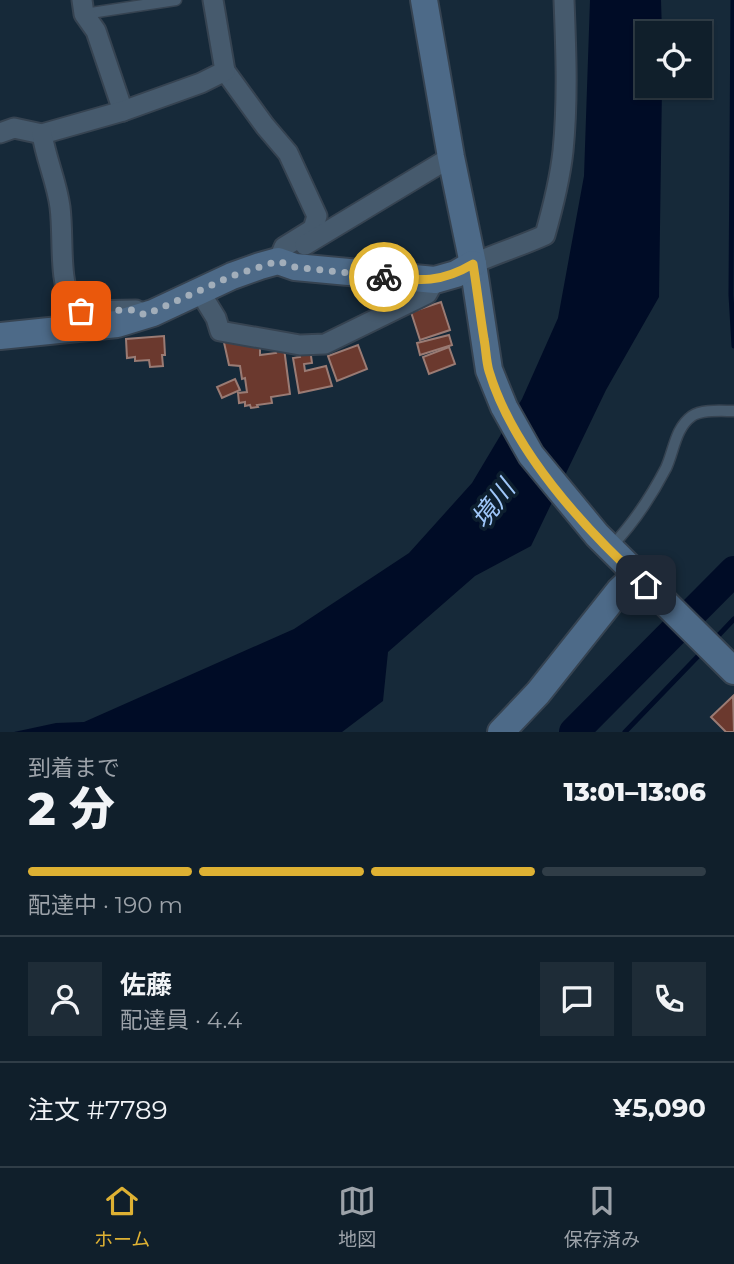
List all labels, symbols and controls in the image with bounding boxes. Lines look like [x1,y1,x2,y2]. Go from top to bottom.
map controls [635,21,712,98]
button: locate [635,21,712,98]
courier [349,242,419,312]
icon: bike [365,258,403,296]
pin [51,281,111,341]
icon: bag [62,292,100,330]
water label: 境川 [465,471,523,534]
pin [616,555,676,615]
icon: home [627,566,665,604]
text: 到着まで [28,754,120,782]
text: 13:01–13:06 [564,776,706,808]
text: 2 分 [28,780,115,837]
text: 配達中 · 190 m [28,891,183,919]
button: person [28,962,102,1036]
button: chat [540,962,614,1036]
button: phone [632,962,706,1036]
text: 佐藤 [120,969,172,1001]
text: 配達員 · 4.4 [120,1006,242,1034]
text: ¥5,090 [613,1092,706,1124]
text: 注文 #7789 [28,1094,167,1126]
tab: ホーム [94,1182,150,1251]
tab: 地図 [338,1182,376,1251]
tab: 保存済み [564,1182,640,1251]

